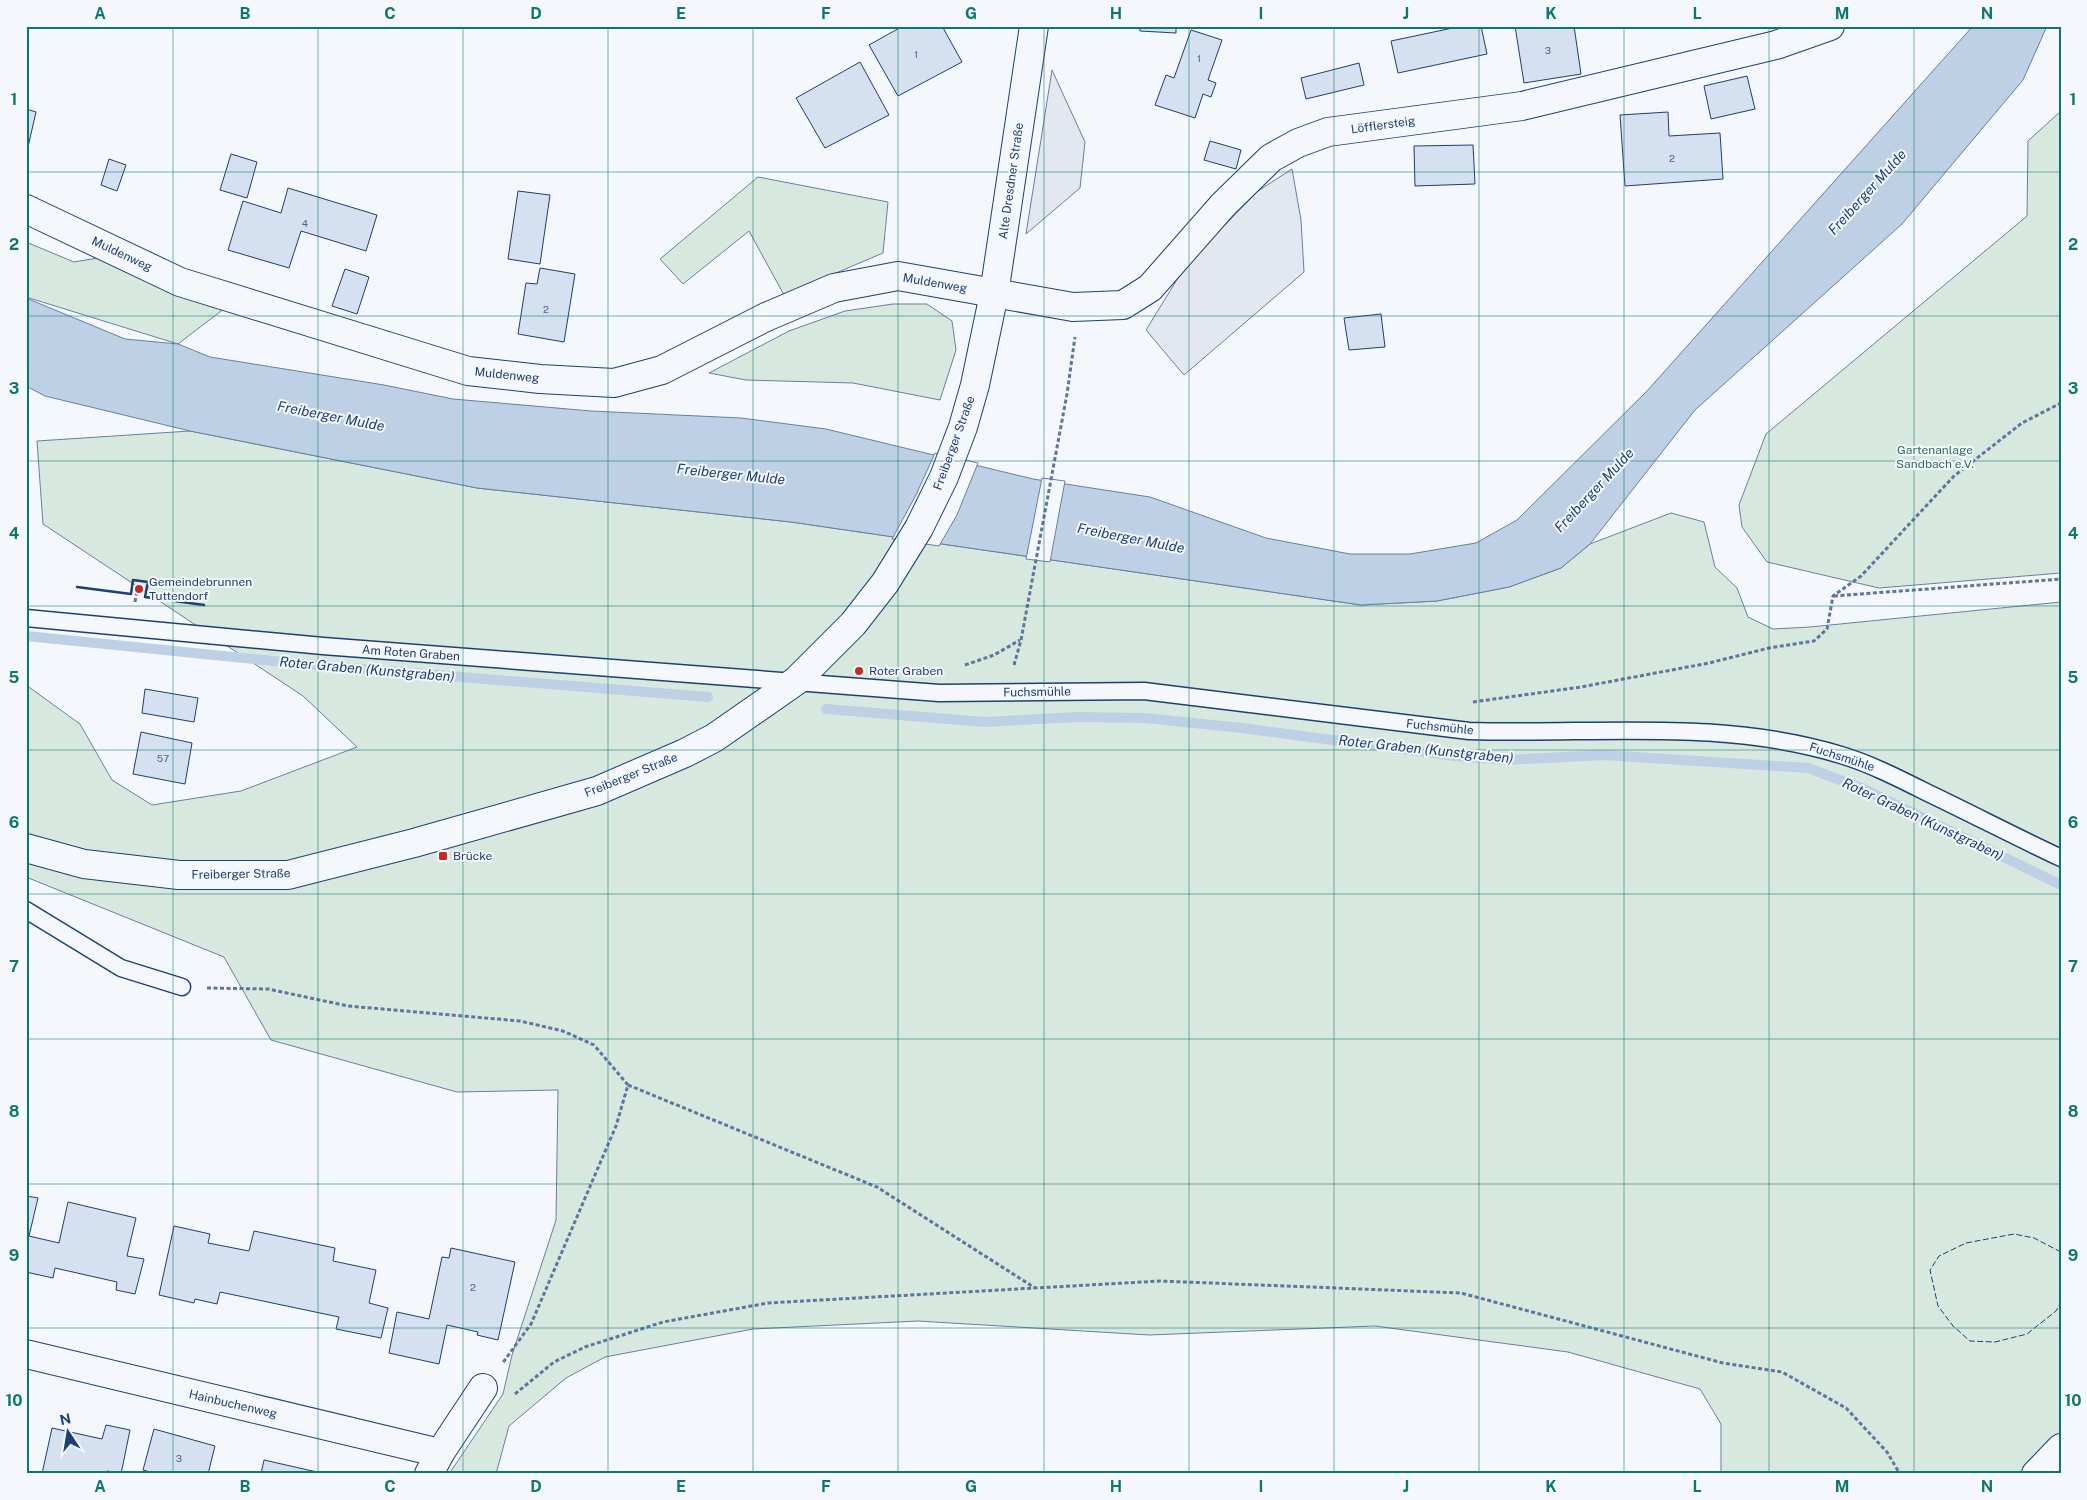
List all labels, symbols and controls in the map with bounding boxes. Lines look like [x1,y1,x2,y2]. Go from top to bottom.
text: A [94,4,106,23]
text: B [240,4,251,23]
text: C [384,4,396,23]
text: D [530,4,542,23]
text: E [676,4,686,23]
text: F [821,4,831,23]
text: G [965,4,977,23]
text: H [1110,4,1122,23]
text: I [1259,4,1263,23]
text: J [1403,4,1409,23]
text: K [1545,4,1557,23]
text: L [1692,4,1702,23]
text: M [1835,4,1849,23]
text: N [1981,4,1993,23]
house number: 3 [1545,44,1551,56]
house number: 1 [914,48,918,60]
house number: 1 [1197,52,1201,64]
text: 1 [11,90,17,109]
text: 1 [2070,90,2076,109]
street label: Löfflersteig [1350,114,1416,136]
street label: Alte Dresdner Straße [996,122,1026,240]
water label: Freiberger Mulde [1825,146,1910,238]
house number: 2 [1669,152,1675,164]
house number: 4 [302,217,308,229]
street label: Muldenweg [90,234,154,274]
text: 2 [9,235,19,254]
text: 2 [2068,235,2078,254]
street label: Muldenweg [902,270,968,296]
house number: 2 [543,303,549,315]
street label: Muldenweg [474,365,540,385]
text: 3 [9,379,19,398]
text: 3 [2068,379,2078,398]
street label: Freiberger Straße [930,394,978,492]
water label: Freiberger Mulde [276,398,386,434]
park label: Gartenanlage Sandbach e.V. [1896,443,1974,471]
water label: Freiberger Mulde [1551,444,1637,535]
water label: Freiberger Mulde [676,460,786,488]
water label: Freiberger Mulde [1076,520,1186,556]
text: 4 [9,524,20,543]
text: 4 [2068,524,2079,543]
place label: Gemeindebrunnen Tuttendorf [149,575,252,603]
marker: Gemeindebrunnen Tuttendorf [133,583,145,595]
street label: Am Roten Graben [362,643,461,663]
water label: Roter Graben (Kunstgraben) [279,653,455,685]
place label: Roter Graben [869,664,943,678]
marker: Roter Graben [853,665,865,677]
text: 5 [9,668,20,687]
text: 5 [2068,668,2079,687]
street label: Fuchsmühle [1003,684,1071,700]
street label: Fuchsmühle [1406,716,1475,738]
water label: Roter Graben (Kunstgraben) [1338,732,1514,766]
street label: Fuchsmühle [1808,740,1877,774]
street label: Freiberger Straße [582,750,680,800]
house number: 57 [157,752,169,764]
water label: Roter Graben (Kunstgraben) [1840,775,2006,863]
text: 6 [9,813,19,832]
text: 6 [2068,813,2078,832]
place label: Brücke [453,849,493,863]
marker: Brücke [437,850,449,862]
street label: Freiberger Straße [191,866,291,882]
text: 7 [9,957,19,976]
text: 7 [2068,957,2078,976]
text: 8 [9,1102,20,1121]
text: 8 [2068,1102,2079,1121]
text: 9 [9,1246,19,1265]
text: 9 [2068,1246,2078,1265]
house number: 2 [470,1281,476,1293]
street label: Hainbuchenweg [187,1387,279,1421]
text: 10 [5,1391,23,1410]
text: 10 [2064,1391,2082,1410]
north arrow [42,1408,92,1458]
text: N [58,1410,72,1428]
house number: 3 [176,1452,182,1464]
text: A [94,1477,106,1496]
text: B [240,1477,251,1496]
text: C [384,1477,396,1496]
text: D [530,1477,542,1496]
text: E [676,1477,686,1496]
text: F [821,1477,831,1496]
text: G [965,1477,977,1496]
text: H [1110,1477,1122,1496]
text: I [1259,1477,1263,1496]
text: J [1403,1477,1409,1496]
text: K [1545,1477,1557,1496]
text: L [1692,1477,1702,1496]
text: M [1835,1477,1849,1496]
text: N [1981,1477,1993,1496]

